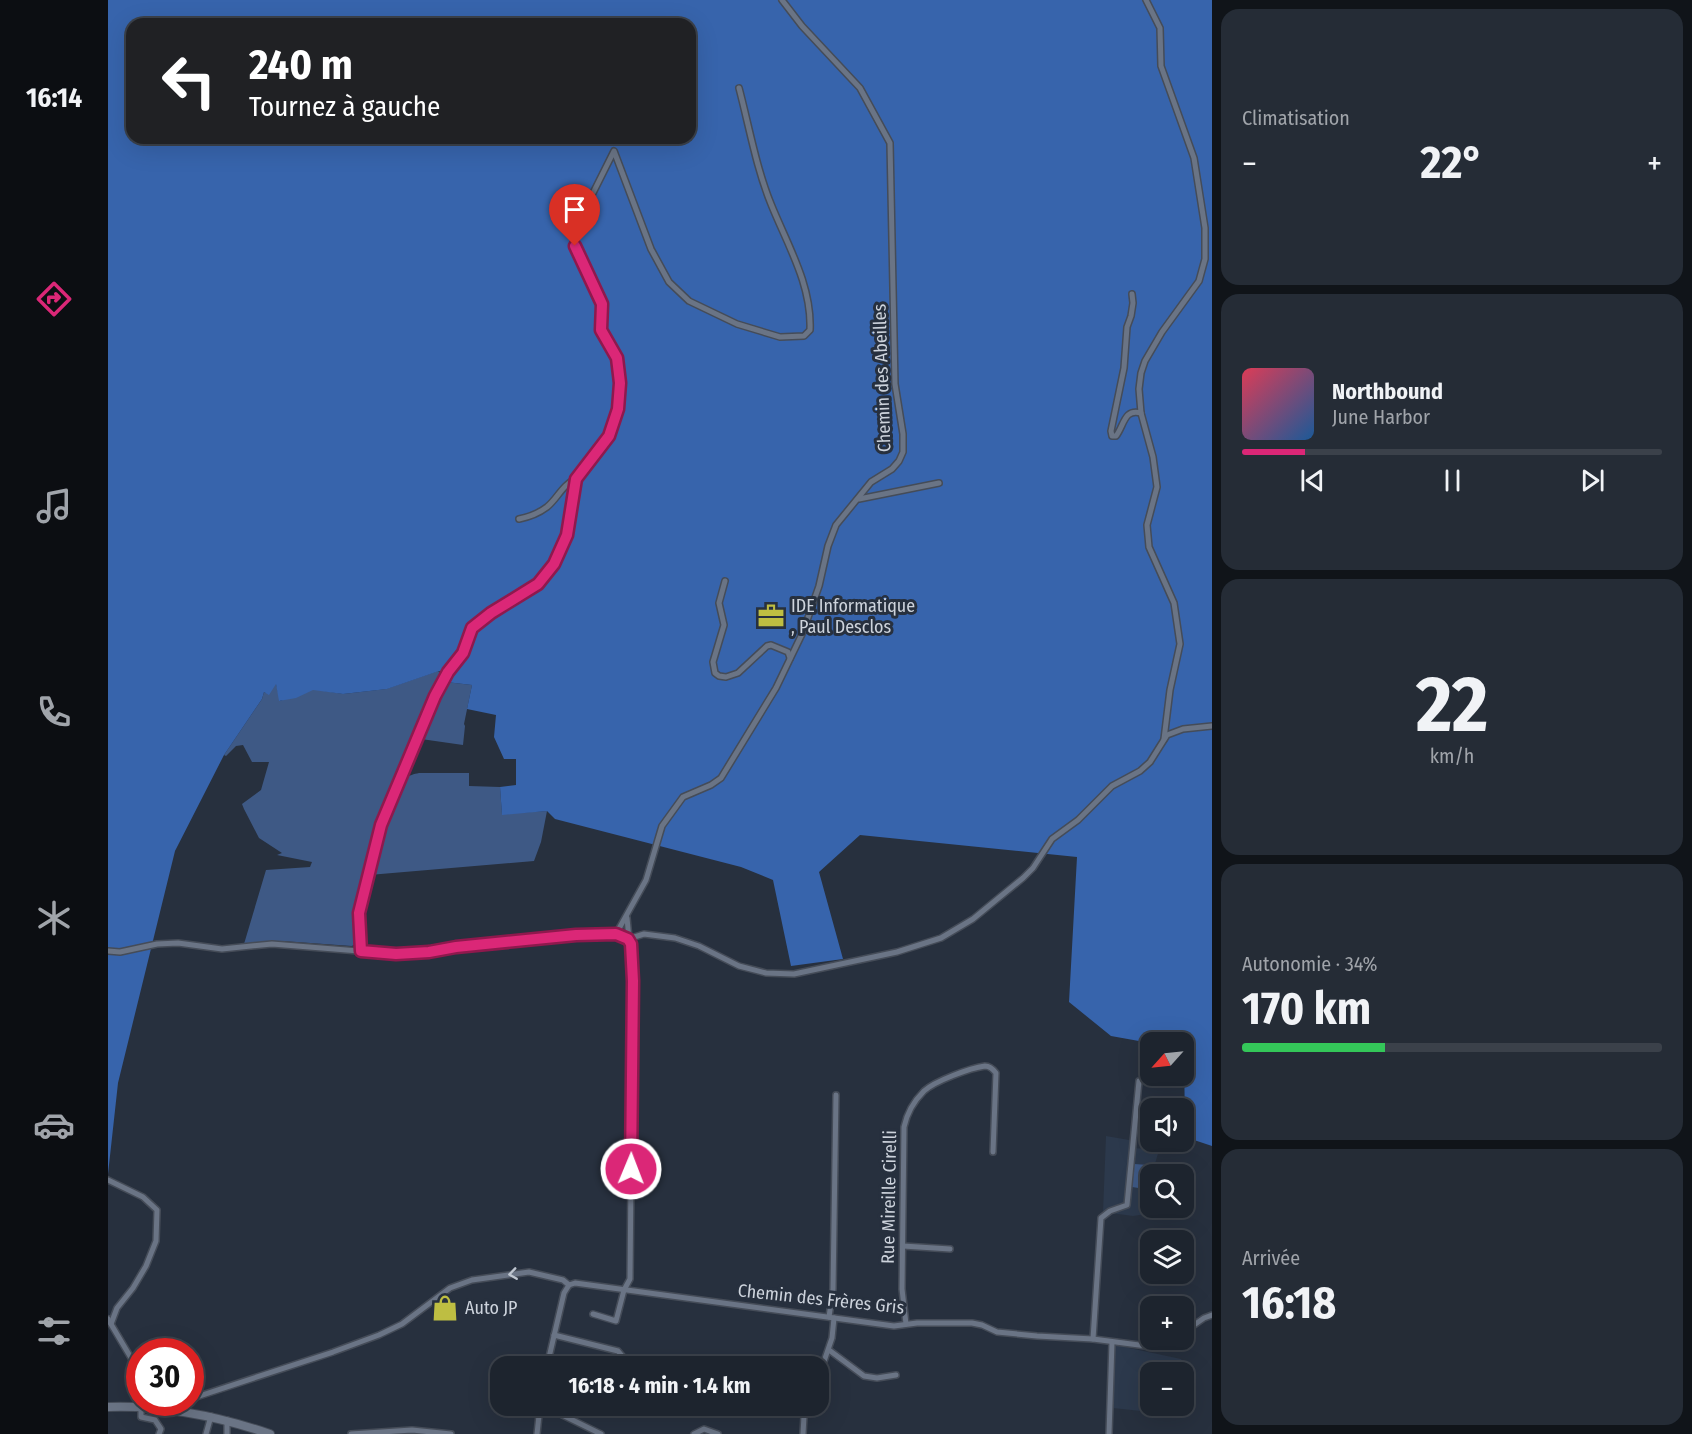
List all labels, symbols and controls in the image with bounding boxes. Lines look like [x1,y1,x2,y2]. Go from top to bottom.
text: 240 m [249,40,353,90]
icon: left [150,42,228,120]
text: 16:14 [26,82,82,114]
text: Tournez à gauche [249,91,440,123]
text: Climatisation [1242,106,1350,130]
text: 22° [1421,136,1483,190]
text: − [1242,144,1257,184]
text: + [1647,144,1662,184]
pin [549,184,600,246]
icon: arrive [558,193,591,226]
icon: directions [33,278,75,320]
street label: Chemin des Abeilles [868,303,896,453]
text: Northbound [1332,378,1443,405]
text: June Harbor [1332,405,1430,429]
icon: previous [1296,464,1329,497]
icon: pause [1436,464,1469,497]
icon: next [1576,464,1609,497]
icon: music [33,485,75,527]
place label: IDE Informatique , Paul Desclos [791,595,915,638]
office icon: IDE Informatique , Paul Desclos [756,601,786,631]
text: 22 [1416,658,1488,752]
icon: phone [33,691,75,733]
text: km/h [1430,744,1474,768]
icon: climate [33,897,75,939]
text: Autonomie · 34% [1242,952,1378,976]
text: 170 km [1242,982,1371,1036]
north arrow [1140,1032,1194,1086]
map controls [1140,1032,1194,1416]
button: sound [1140,1098,1194,1152]
icon: car [33,1104,75,1146]
street label: Rue Mireille Cirelli [877,1130,901,1264]
position arrow [599,1137,663,1201]
button: search [1140,1164,1194,1218]
button: layers [1140,1230,1194,1284]
text: Arrivée [1242,1246,1300,1270]
one-way arrow [509,1268,518,1280]
text: 16:18 [1242,1276,1336,1330]
street label: Chemin des Frères Gris [737,1279,906,1319]
shop icon: Auto JP [430,1293,460,1323]
button: + [1140,1296,1194,1350]
place label: Auto JP [465,1297,518,1319]
icon: filters [33,1310,75,1352]
speed limit sign: 30 [126,1338,204,1416]
button: − [1140,1362,1194,1416]
text: 16:18 · 4 min · 1.4 km [568,1372,751,1399]

